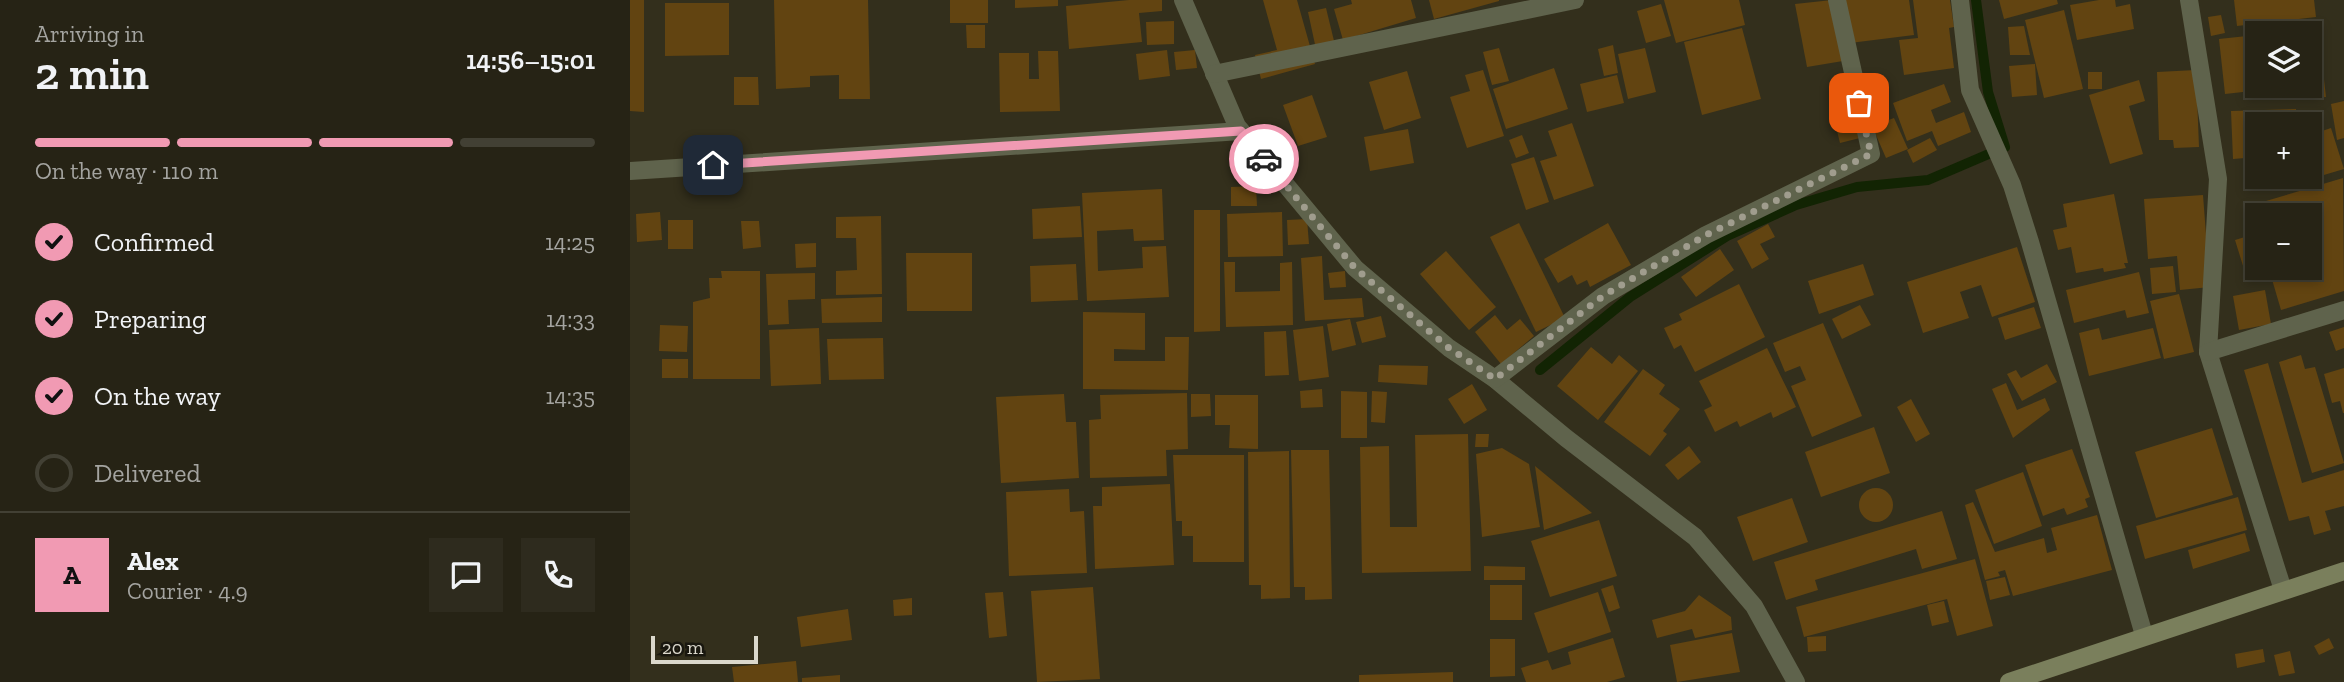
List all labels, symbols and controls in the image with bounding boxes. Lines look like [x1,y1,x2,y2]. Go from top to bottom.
text: Arriving in [35,20,144,48]
map controls [2245,21,2322,280]
button: layers [2245,21,2322,98]
text: 14:56–15:01 [466,44,595,76]
text: 2 min [35,46,149,101]
pin [1829,73,1889,133]
icon: bag [1840,84,1878,122]
button: + [2245,112,2322,189]
courier [1229,124,1299,194]
pin [683,135,743,195]
icon: car [1245,140,1283,178]
icon: home [694,146,732,184]
text: On the way · 110 m [35,157,218,185]
button: − [2245,203,2322,280]
icon: check [35,223,73,261]
text: Confirmed [94,226,214,258]
text: 14:25 [545,228,595,256]
icon: check [35,300,73,338]
text: Preparing [94,303,206,335]
text: 14:33 [546,305,595,333]
icon: check [35,377,73,415]
text: On the way [94,380,221,412]
text: 14:35 [546,382,595,410]
text: Delivered [94,457,201,489]
button: chat [429,538,503,612]
button: phone [521,538,595,612]
text: Alex [127,545,179,577]
text: A [63,559,81,591]
text: Courier · 4.9 [127,577,248,605]
scale bar [651,633,758,665]
text: 20 m [662,636,703,659]

